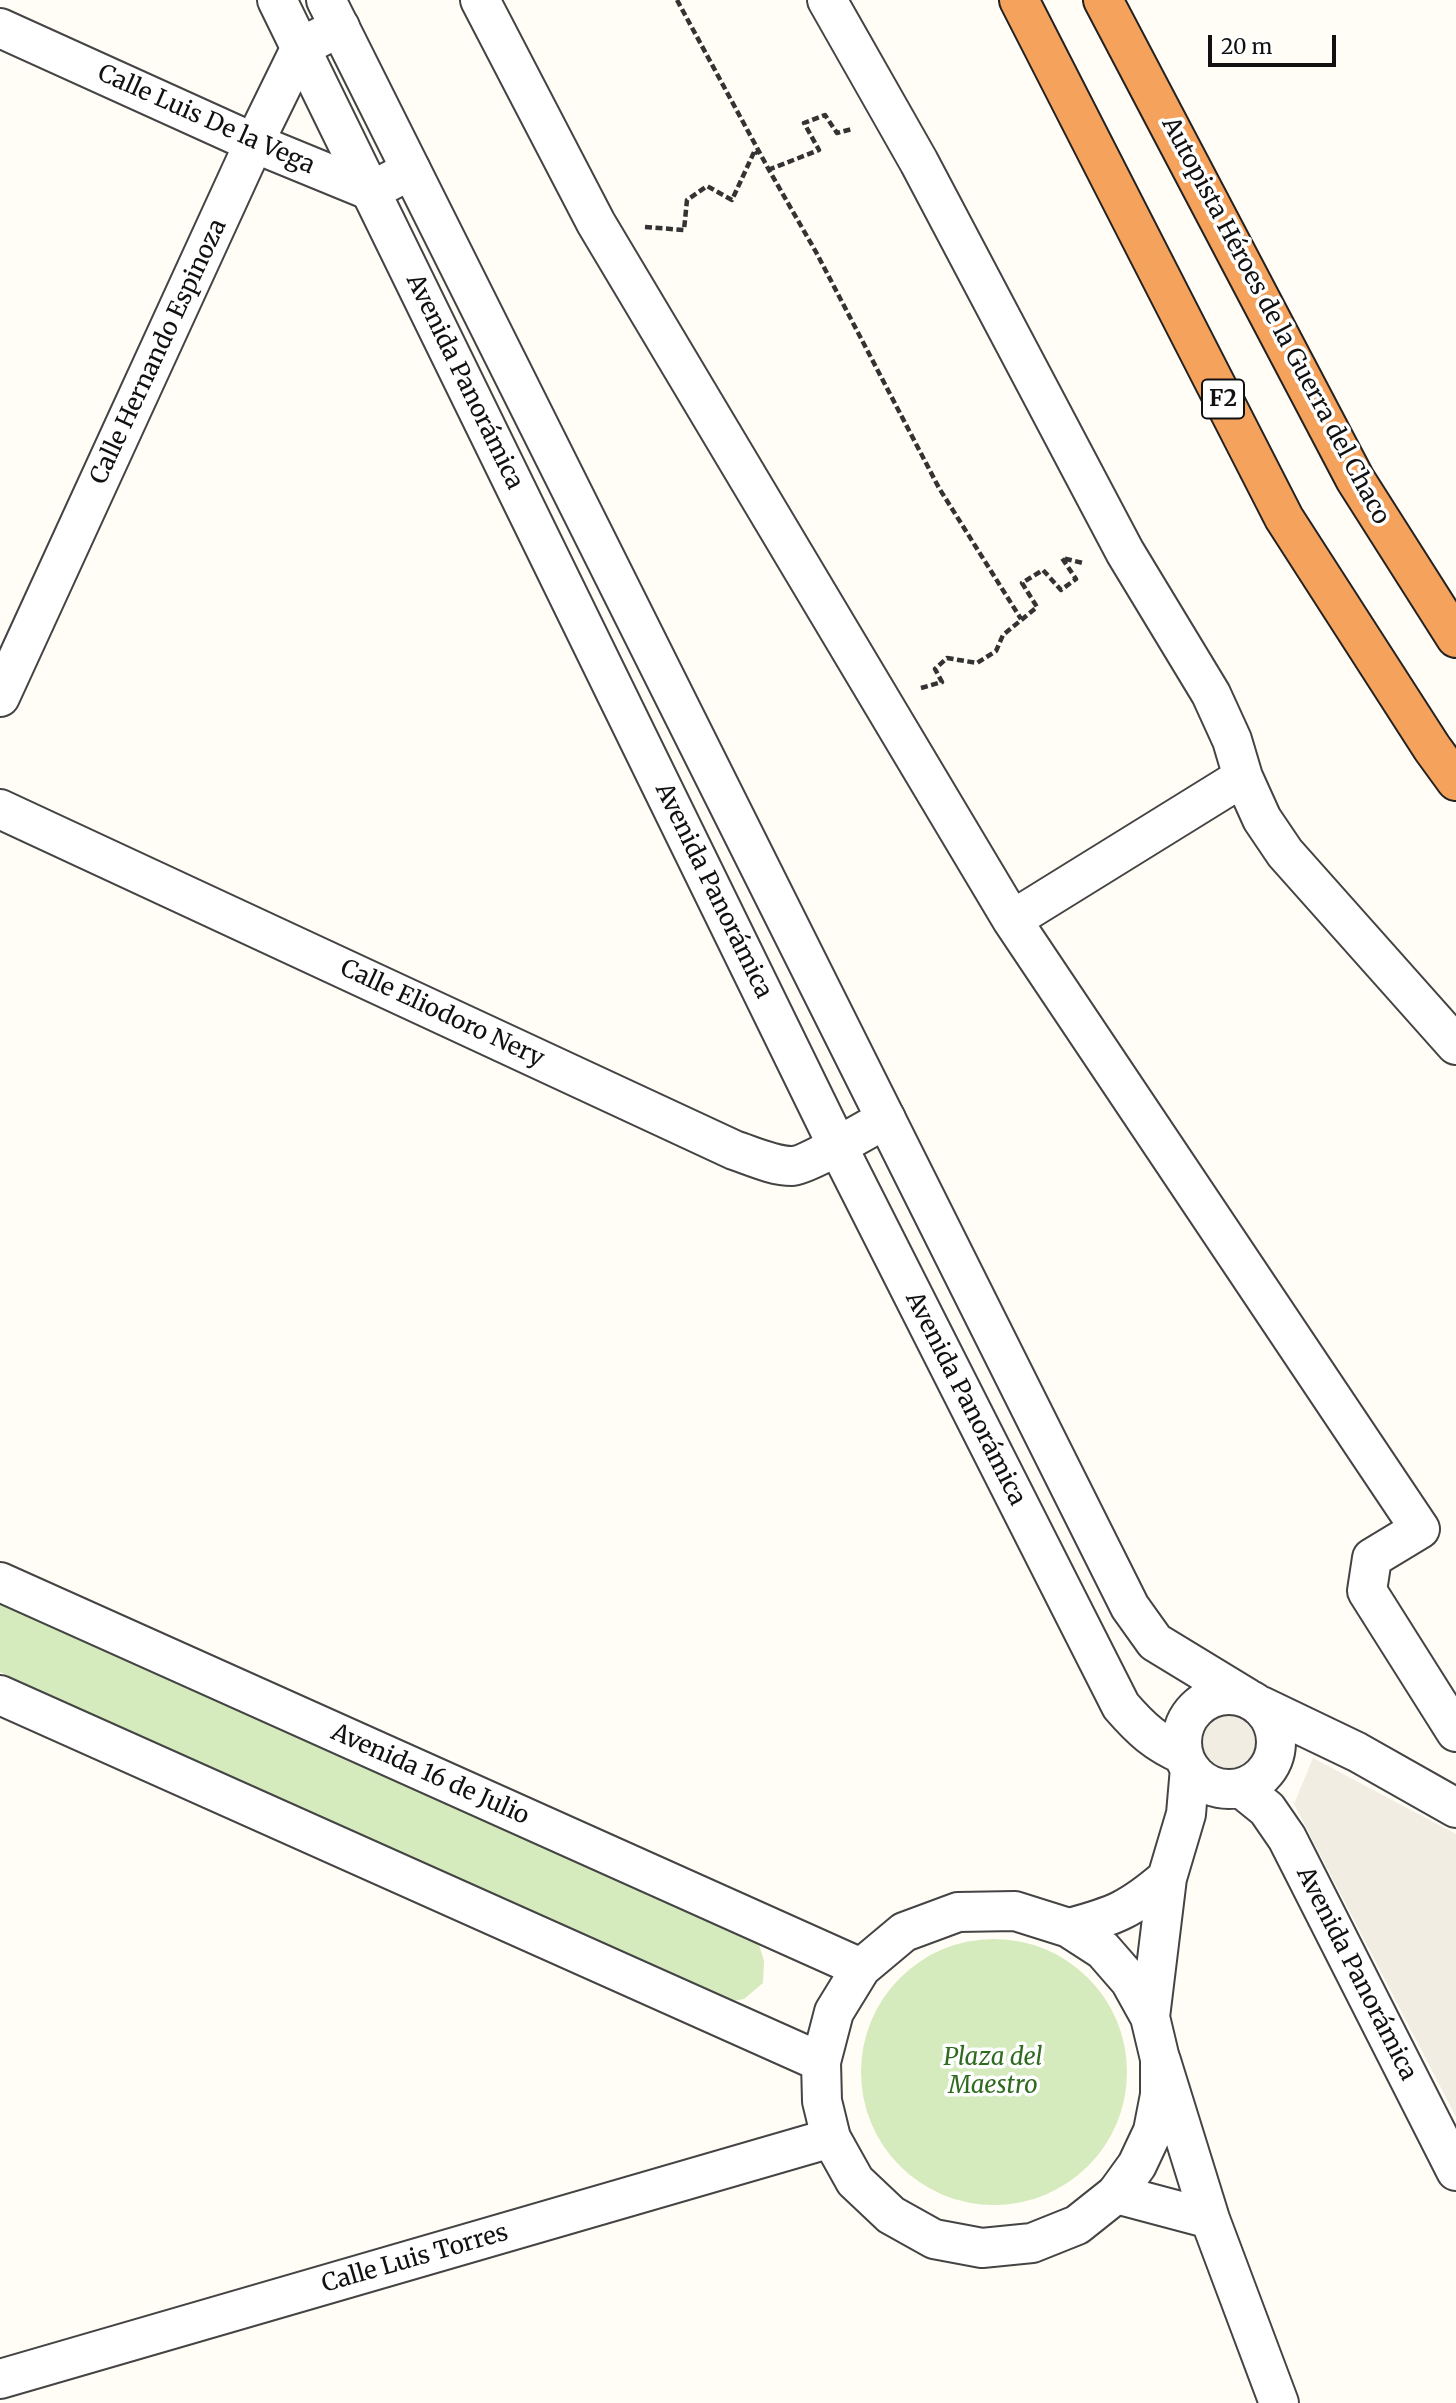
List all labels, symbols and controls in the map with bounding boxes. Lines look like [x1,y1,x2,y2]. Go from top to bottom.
scale bar [1211,21,1339,65]
text: 20 m [1221,33,1272,60]
street label: Calle Luis De la Vega [93,59,319,181]
street label: Autopista Héroes de la Guerra del Chaco [1155,112,1395,530]
street label: Calle Hernando Espinoza [85,215,233,489]
street label: Avenida Panorámica [399,270,529,494]
road number: F2 [1202,380,1244,418]
street label: Avenida Panorámica [648,779,778,1003]
street label: Calle Eliodoro Nery [336,954,548,1074]
street label: Avenida Panorámica [899,1287,1031,1511]
street label: Avenida 16 de Julio [327,1718,533,1832]
street label: Avenida Panorámica [1290,1862,1422,2086]
park label: Plaza del Maestro [943,2044,1043,2100]
street label: Calle Luis Torres [319,2219,511,2299]

